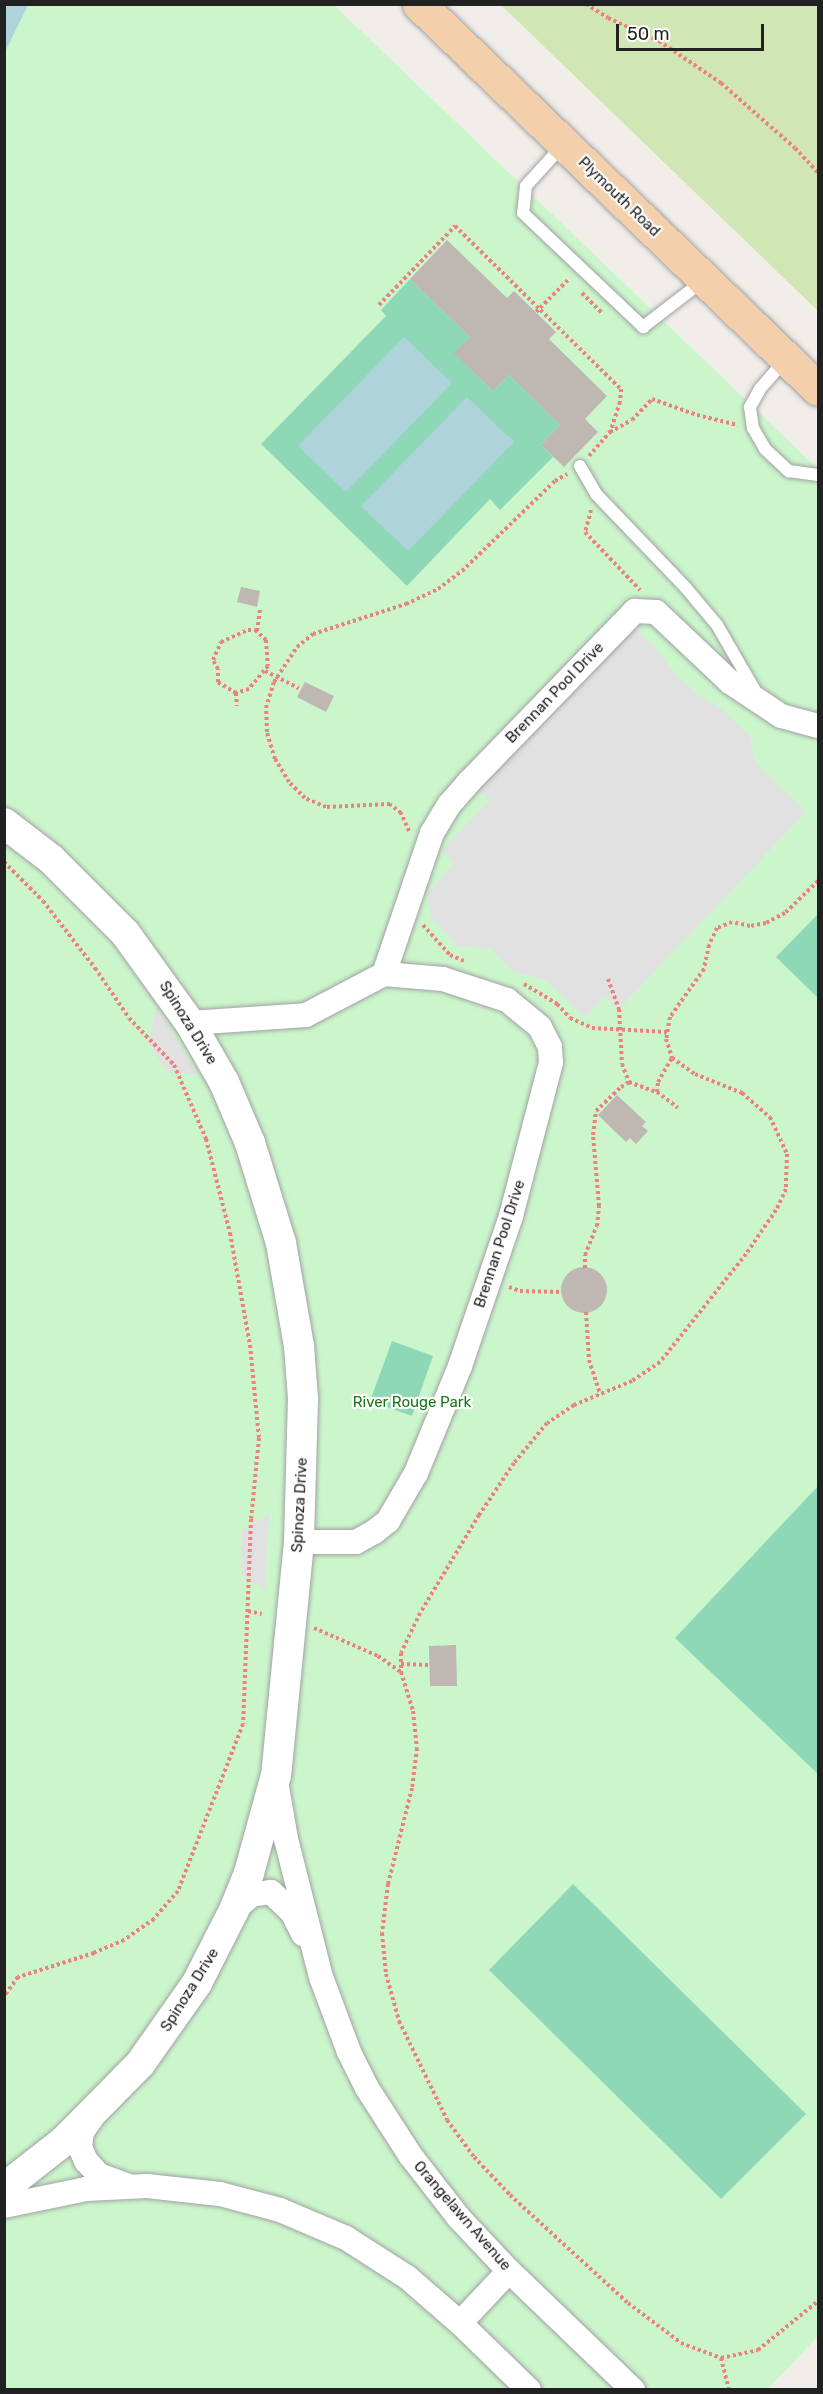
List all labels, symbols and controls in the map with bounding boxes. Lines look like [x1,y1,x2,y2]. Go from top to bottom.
scale bar [619,12,768,50]
text: 50 m [627,23,670,45]
street label: Plymouth Road [574,153,664,241]
street label: Brennan Pool Drive [502,639,608,747]
street label: Spinoza Drive [155,978,221,1068]
street label: Brennan Pool Drive [471,1178,529,1310]
park label: River Rouge Park [353,1394,471,1412]
street label: Spinoza Drive [289,1457,311,1553]
street label: Spinoza Drive [157,1945,223,2035]
street label: Orangelawn Avenue [409,2157,515,2275]

